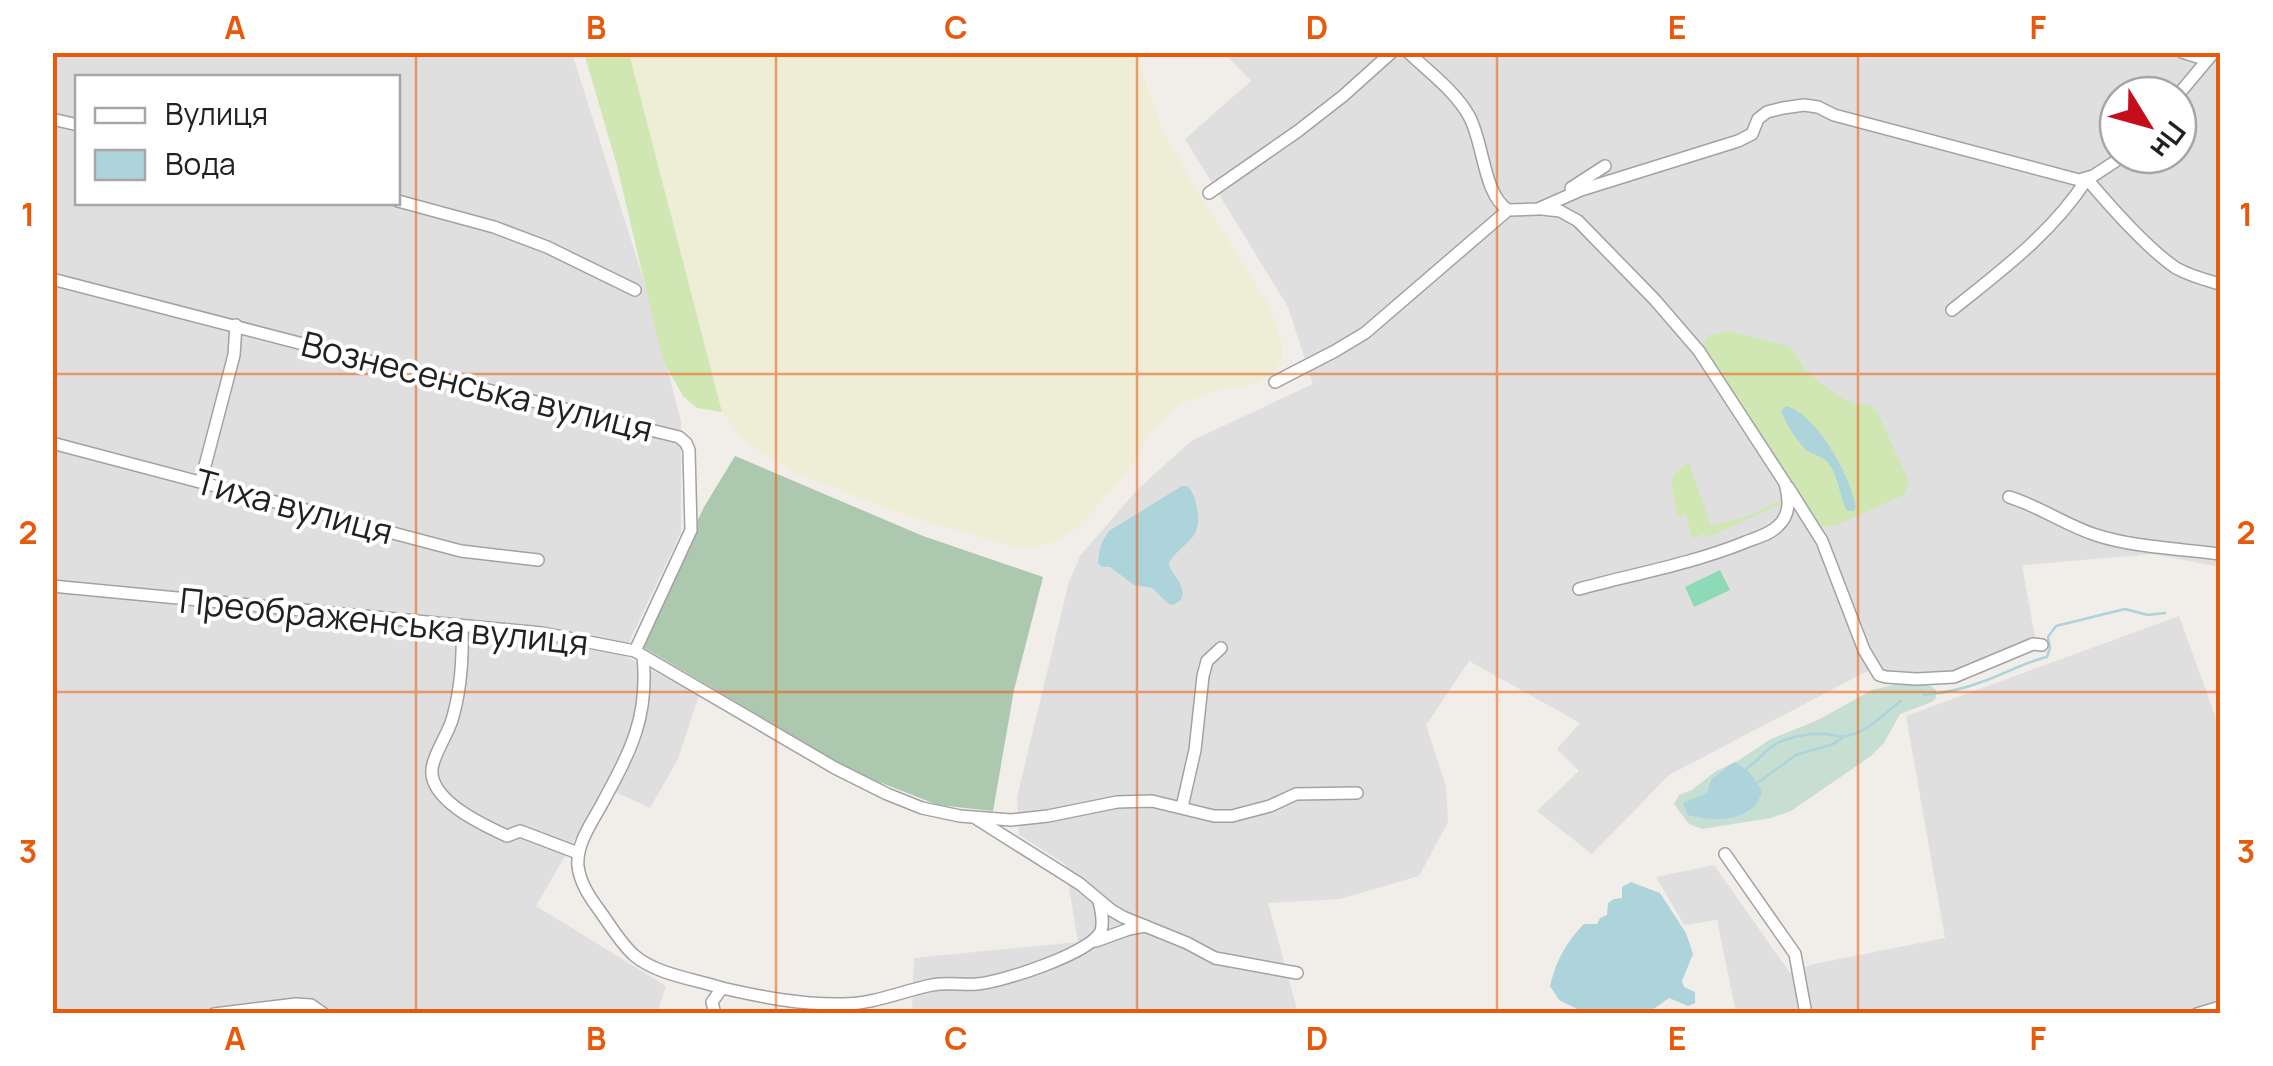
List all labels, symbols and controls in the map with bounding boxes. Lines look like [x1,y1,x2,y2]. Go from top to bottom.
text: A [224,5,246,49]
text: B [586,5,606,49]
text: C [944,5,968,49]
text: D [1306,5,1328,49]
text: E [1668,5,1686,49]
text: F [2030,5,2047,49]
legend [75,75,400,205]
north arrow [2098,75,2198,175]
text: Вулиця [165,93,268,134]
text: Пн [2142,114,2195,167]
text: Вода [165,143,236,184]
text: 1 [21,192,35,236]
text: 1 [2239,192,2253,236]
street label: Вознесенська вулиця [296,319,658,453]
street label: Тиха вулиця [190,457,398,555]
text: 2 [18,510,38,554]
text: 2 [2236,510,2256,554]
street label: Преображенська вулиця [177,576,591,666]
text: 3 [19,829,37,873]
text: 3 [2237,829,2255,873]
text: A [224,1016,246,1060]
text: B [586,1016,606,1060]
text: C [944,1016,968,1060]
text: D [1306,1016,1328,1060]
text: E [1668,1016,1686,1060]
text: F [2030,1016,2047,1060]

